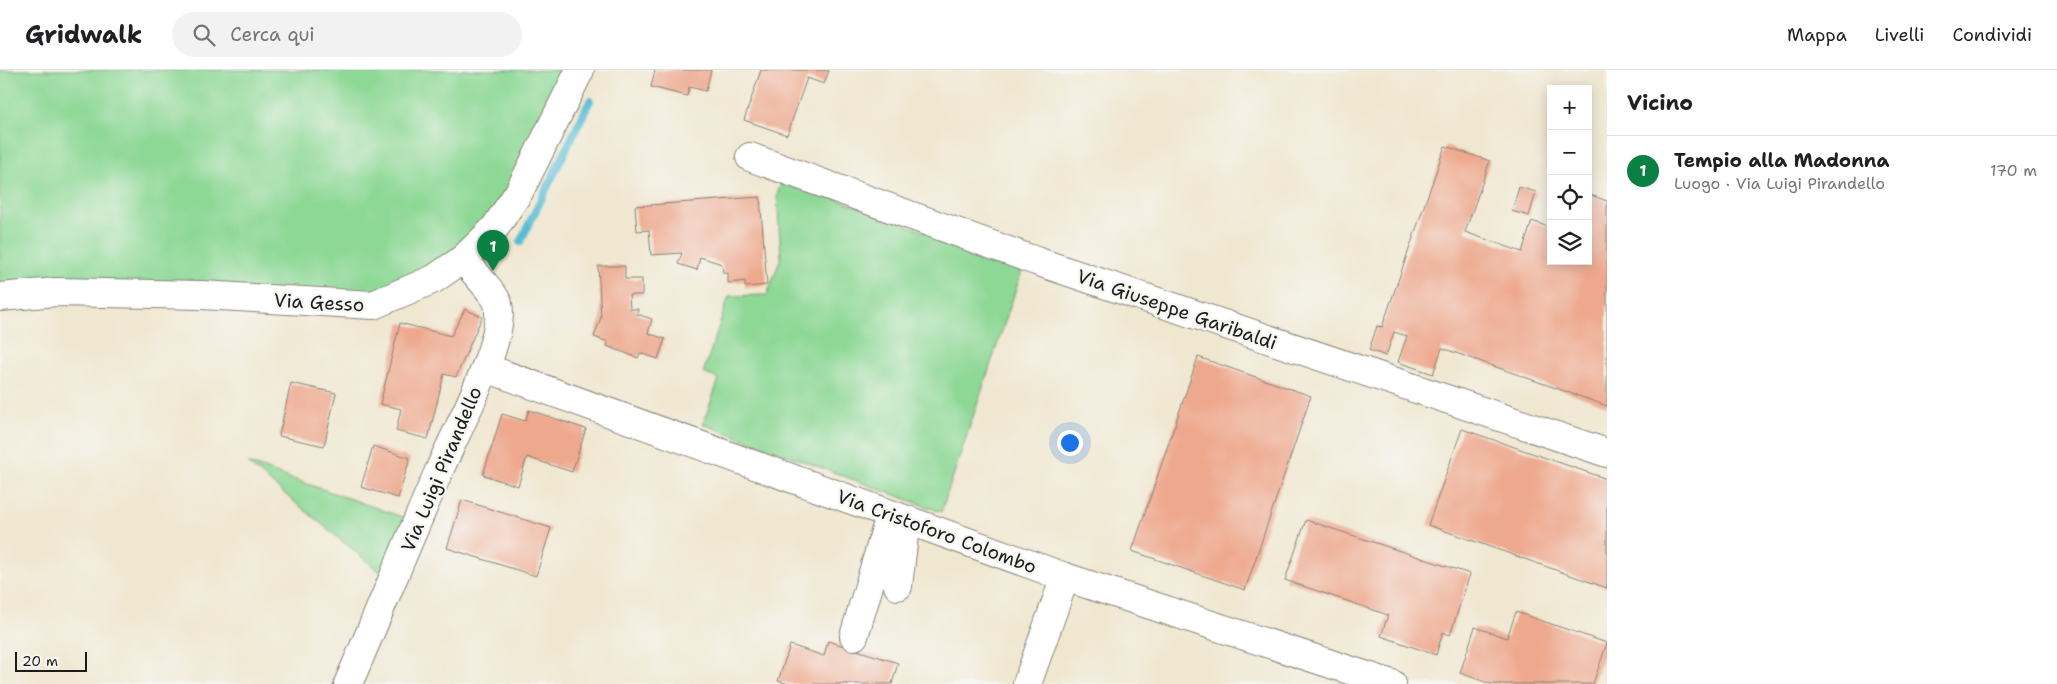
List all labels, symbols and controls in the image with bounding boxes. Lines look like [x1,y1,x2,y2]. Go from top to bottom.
search box [172,12,522,57]
text: Gridwalk [25,19,142,51]
icon: search [190,21,218,49]
text: Cerca qui [230,22,315,47]
text: Mappa [1787,23,1847,47]
text: Livelli [1875,23,1924,47]
text: Condividi [1952,23,2032,47]
map controls [1547,85,1592,265]
button: + [1547,85,1592,130]
text: Vicino [1627,89,1693,117]
button: − [1547,130,1592,175]
text: Tempio alla Madonna [1674,148,1889,173]
text: 1 [1639,160,1647,181]
text: 170 m [1990,160,2037,181]
text: Luogo · Via Luigi Pirandello [1674,173,1885,194]
button: locate [1547,175,1592,220]
button: layers [1547,220,1592,265]
pin: 1 [477,230,509,271]
street label: Via Giuseppe Garibaldi [1073,263,1280,355]
street label: Via Gesso [273,288,365,317]
street label: Via Luigi Pirandello [395,383,488,556]
your location [1057,430,1083,456]
street label: Via Cristoforo Colombo [833,484,1040,579]
scale bar [15,649,88,672]
text: 20 m [22,652,58,670]

